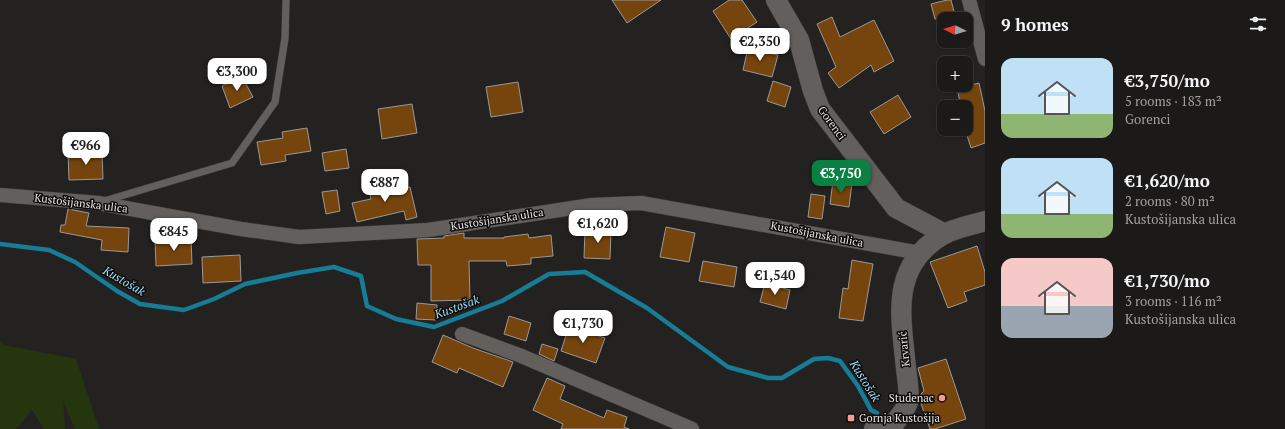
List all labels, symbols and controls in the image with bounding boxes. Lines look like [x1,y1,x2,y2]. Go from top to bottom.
north arrow [937,12,973,48]
map controls [937,12,973,136]
text: 9 homes [1001,13,1069,36]
icon: filters [1247,13,1269,35]
pin: €2,350 [727,28,793,62]
text: €2,350 [740,32,780,50]
button: + [937,56,973,92]
pin: €3,300 [204,58,270,92]
text: €3,300 [217,62,257,80]
text: €3,750/mo [1125,69,1210,92]
icon: home [1033,74,1081,122]
text: 5 rooms · 183 m² [1125,92,1222,110]
button: − [937,100,973,136]
street label: Gorenci [815,103,849,143]
text: Gorenci [1125,110,1170,128]
pin: €966 [62,132,110,166]
text: €966 [71,136,101,154]
pin: €3,750 [808,160,874,194]
text: €3,750 [821,164,861,182]
pin: €887 [361,169,409,203]
text: €1,620/mo [1125,169,1210,192]
text: €887 [370,173,400,191]
icon: home [1033,174,1081,222]
street label: Kustošijanska ulica [34,190,129,216]
text: 2 rooms · 80 m² [1125,192,1215,210]
street label: Kustošijanska ulica [449,205,545,233]
pin: €1,620 [565,210,631,244]
text: Kustošijanska ulica [1125,210,1236,228]
text: €1,620 [578,214,618,232]
pin: €845 [150,218,198,252]
street label: Kustošijanska ulica [770,218,865,250]
text: €845 [159,222,189,240]
water label: Kustošak [100,262,148,299]
pin: €1,540 [742,262,808,296]
text: €1,540 [755,266,795,284]
text: €1,730/mo [1125,269,1210,292]
icon: home [1033,274,1081,322]
water label: Kustošak [432,291,481,322]
text: 3 rooms · 116 m² [1125,292,1222,310]
pin: €1,730 [550,310,616,344]
text: Kustošijanska ulica [1125,310,1236,328]
text: €1,730 [563,314,603,332]
street label: Krvarić [895,331,913,367]
water label: Kustošak [846,356,884,405]
place label: Studenac [889,391,934,405]
marker: Studenac [937,393,947,403]
place label: Gornja Kustošija [859,411,940,425]
marker: Gornja Kustošija [846,413,856,423]

